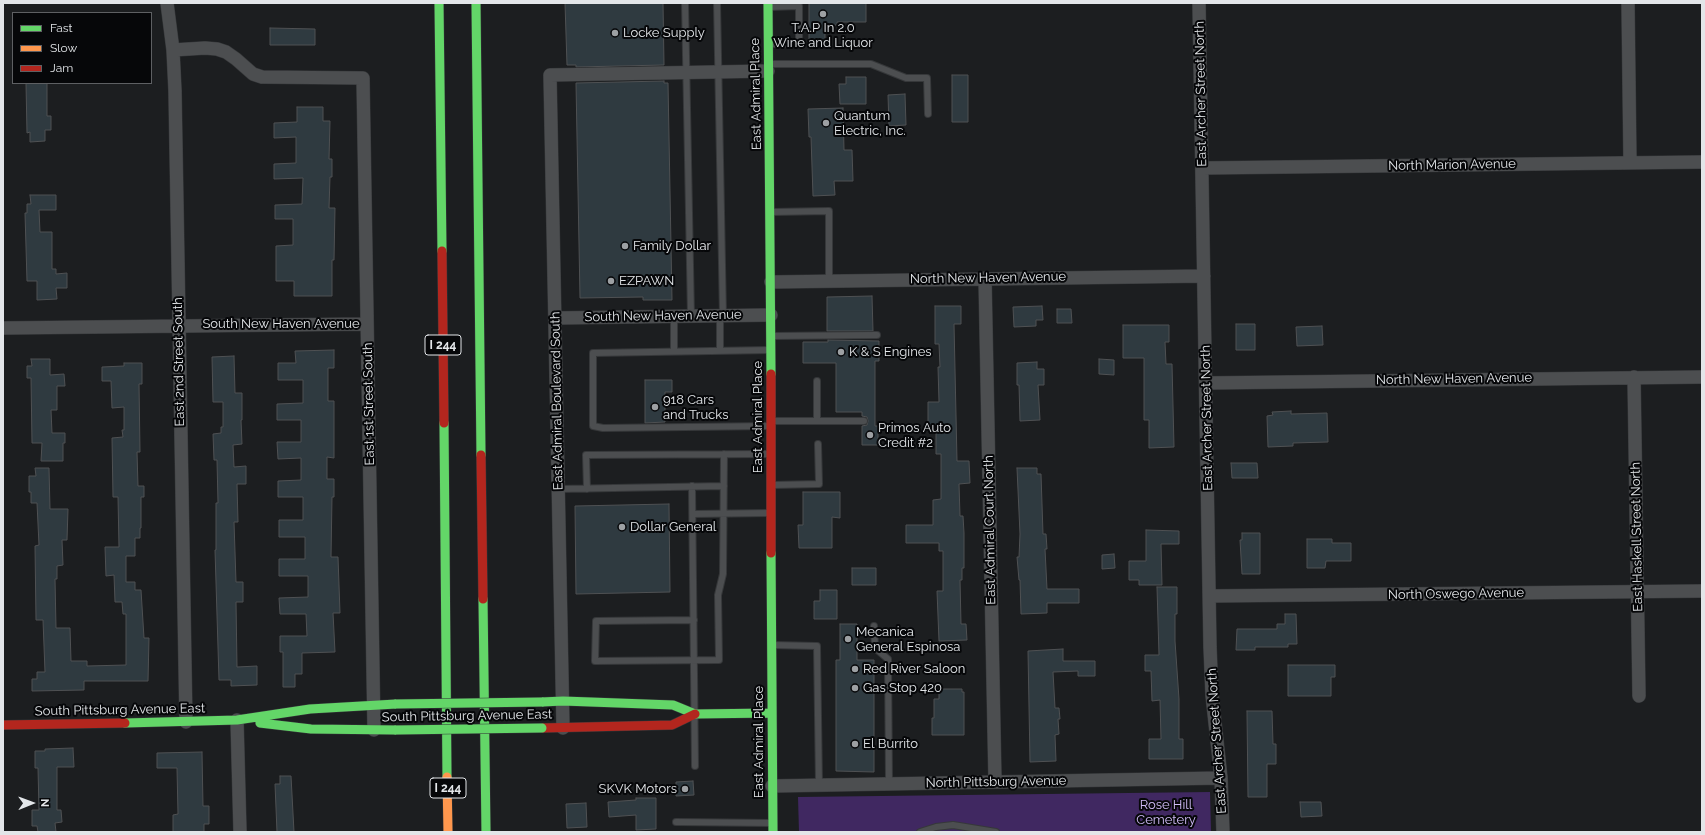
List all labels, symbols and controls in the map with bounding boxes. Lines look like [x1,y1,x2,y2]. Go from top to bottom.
marker: T.A.P In 2.0 Wine and Liquor [818,9,828,19]
legend [12,12,152,84]
place label: T.A.P In 2.0 Wine and Liquor [773,20,873,51]
text: Fast [50,21,73,35]
street label: East Archer Street North [1192,21,1210,167]
place label: Locke Supply [623,25,705,41]
marker: Locke Supply [610,28,620,38]
street label: East Admiral Place [747,38,765,150]
text: Slow [50,41,77,55]
text: Jam [50,61,73,75]
place label: Quantum Electric, Inc. [834,108,906,139]
marker: Quantum Electric, Inc. [821,118,831,128]
street label: North Marion Avenue [1388,156,1516,174]
place label: Family Dollar [633,238,711,254]
marker: Family Dollar [620,241,630,251]
street label: North New Haven Avenue [910,269,1066,287]
place label: EZPAWN [619,273,674,289]
marker: EZPAWN [606,276,616,286]
street label: East 2nd Street South [170,297,188,427]
street label: South New Haven Avenue [584,307,742,325]
street label: East Admiral Boulevard South [548,311,566,491]
street label: South New Haven Avenue [202,316,360,332]
road number: I 244 [425,335,461,355]
street label: East 1st Street South [360,342,378,466]
place label: K & S Engines [849,344,932,360]
street label: East Archer Street North [1198,345,1216,491]
marker: K & S Engines [836,347,846,357]
street label: East Admiral Place [750,361,766,473]
street label: North New Haven Avenue [1376,370,1532,388]
place label: 918 Cars and Trucks [663,392,728,423]
marker: 918 Cars and Trucks [650,402,660,412]
place label: Primos Auto Credit #2 [878,420,951,451]
marker: Primos Auto Credit #2 [865,430,875,440]
street label: East Admiral Court North [981,455,999,605]
street label: East Haskell Street North [1628,462,1646,612]
place label: Dollar General [630,519,716,535]
marker: Dollar General [617,522,627,532]
street label: North Oswego Avenue [1388,585,1524,603]
place label: Mecanica General Espinosa [856,624,960,655]
marker: Mecanica General Espinosa [843,634,853,644]
place label: Red River Saloon [863,661,965,677]
marker: Red River Saloon [850,664,860,674]
street label: East Archer Street North [1204,668,1230,814]
place label: Gas Stop 420 [863,680,942,696]
marker: Gas Stop 420 [850,683,860,693]
street label: East Admiral Place [751,686,767,798]
street label: South Pittsburg Avenue East [35,701,205,719]
street label: South Pittsburg Avenue East [382,707,552,725]
place label: El Burrito [863,736,918,752]
marker: El Burrito [850,739,860,749]
street label: North Pittsburg Avenue [926,773,1066,791]
road number: I 244 [430,778,466,798]
place label: SKVK Motors [599,781,677,797]
north arrow [12,783,52,823]
marker: SKVK Motors [680,784,690,794]
park label: Rose Hill Cemetery [1136,797,1196,828]
text: N [38,798,51,807]

